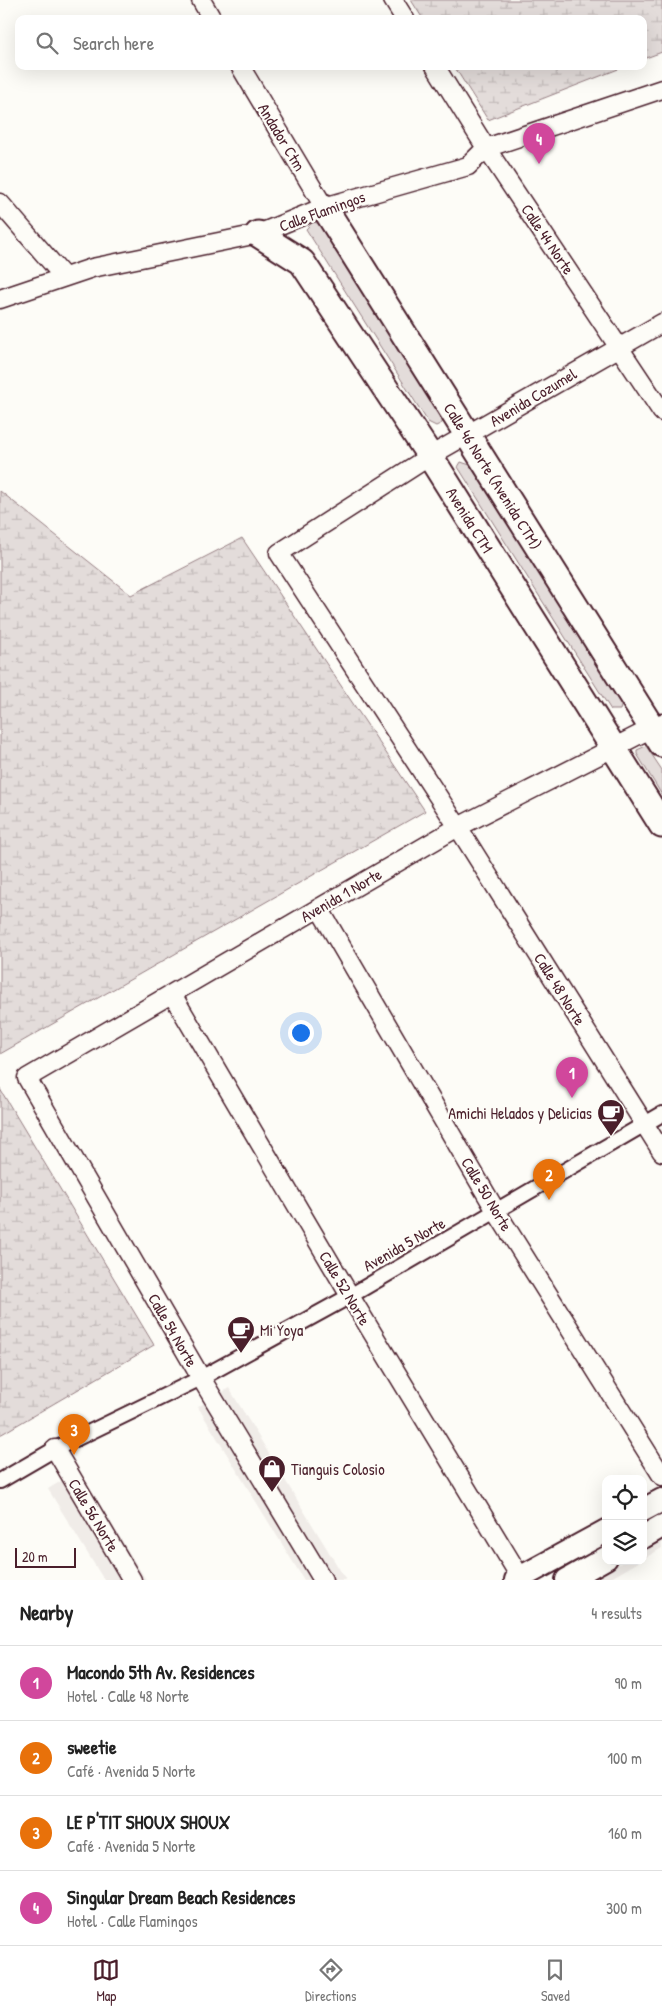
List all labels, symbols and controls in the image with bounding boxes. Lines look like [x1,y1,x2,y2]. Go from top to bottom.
search box [15,15,647,70]
icon: search [33,29,61,57]
text: Search here [73,30,154,56]
street label: Andador Ctm [253,99,311,175]
pin: 4 [523,123,555,164]
street label: Calle Flamingos [276,185,368,237]
street label: Calle 44 Norte [516,199,580,279]
street label: Avenida Cozumel [486,362,581,432]
street label: Calle 46 Norte (Avenida CTM) [440,399,546,553]
street label: Avenida CTM [442,484,498,556]
street label: Avenida 1 Norte [296,863,386,927]
street label: Calle 48 Norte [529,949,591,1030]
your location [288,1020,314,1046]
pin: 1 [556,1057,588,1098]
cafe icon: Amichi Helados y Delicias [596,1098,626,1137]
place label: Amichi Helados y Delicias [448,1102,592,1124]
street label: Calle 50 Norte [456,1153,518,1236]
pin: 2 [533,1159,565,1200]
street label: Avenida 5 Norte [359,1211,449,1276]
street label: Calle 52 Norte [314,1247,376,1330]
street label: Calle 54 Norte [143,1289,203,1371]
cafe icon: Mi Yoya [226,1315,256,1354]
place label: Mi Yoya [260,1319,303,1341]
pin: 3 [58,1414,90,1455]
shop icon: Tianguis Colosio [257,1454,287,1493]
place label: Tianguis Colosio [291,1458,385,1480]
street label: Calle 56 Norte [64,1474,125,1556]
map controls [602,1475,647,1565]
button: locate [602,1475,647,1520]
button: layers [602,1520,647,1565]
scale bar [15,1545,76,1568]
text: 20 m [22,1547,48,1566]
text: Nearby [20,1598,73,1627]
text: 4 results [591,1602,642,1624]
text: Macondo 5th Av. Residences [67,1659,255,1685]
text: 1 [33,1672,39,1694]
text: 90 m [614,1672,642,1694]
text: Hotel · Calle 48 Norte [67,1685,189,1707]
text: sweetie [67,1734,117,1760]
text: 2 [32,1747,40,1769]
text: 100 m [607,1747,642,1769]
text: Café · Avenida 5 Norte [67,1760,196,1782]
text: LE P'TIT SHOUX SHOUX [67,1809,230,1835]
text: 3 [32,1822,40,1844]
text: 160 m [608,1822,642,1844]
text: Café · Avenida 5 Norte [67,1835,196,1857]
text: Singular Dream Beach Residences [67,1884,295,1910]
text: 4 [33,1897,39,1919]
text: 300 m [606,1897,642,1919]
text: Hotel · Calle Flamingos [67,1910,198,1932]
tab: Map [92,1956,120,2005]
tab: Directions [305,1956,356,2005]
tab: Saved [541,1956,570,2005]

